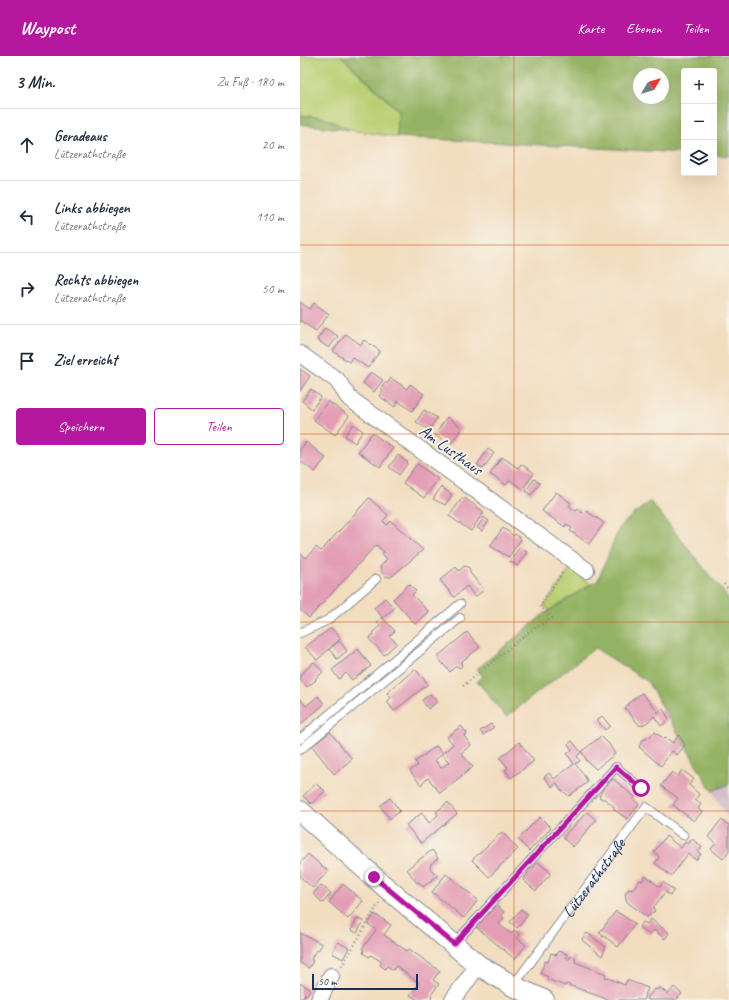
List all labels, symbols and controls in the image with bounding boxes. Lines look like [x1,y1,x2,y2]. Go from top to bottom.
text: Waypost [20,16,75,40]
text: Karte [577,20,604,37]
text: Ebenen [626,20,661,37]
text: Teilen [683,20,709,37]
north arrow [633,68,669,104]
map controls [681,68,717,176]
button: + [681,68,717,104]
text: 3 Min. [16,72,55,93]
text: Zu Fuß · 180 m [217,74,284,90]
button: − [681,104,717,140]
text: Geradeaus [54,127,107,146]
icon: ahead [16,134,38,156]
text: 20 m [262,137,284,153]
button: layers [681,140,717,176]
text: Lützerathstraße [54,146,125,162]
text: Links abbiegen [54,199,130,218]
icon: left [16,206,38,228]
text: 110 m [256,209,284,225]
text: Lützerathstraße [54,218,125,234]
text: Rechts abbiegen [54,271,138,290]
icon: right [16,278,38,300]
text: 50 m [262,281,284,297]
text: Lützerathstraße [54,290,125,306]
icon: arrive [16,350,38,372]
text: Ziel erreicht [54,351,117,370]
button: Speichern [16,408,146,445]
button: Teilen [154,408,284,445]
street label: Am Lusthaus [415,420,488,481]
route start [632,779,650,797]
street label: Lützerathstraße [557,833,631,921]
route end [365,868,383,886]
scale bar [312,972,418,991]
text: 50 m [318,974,337,988]

